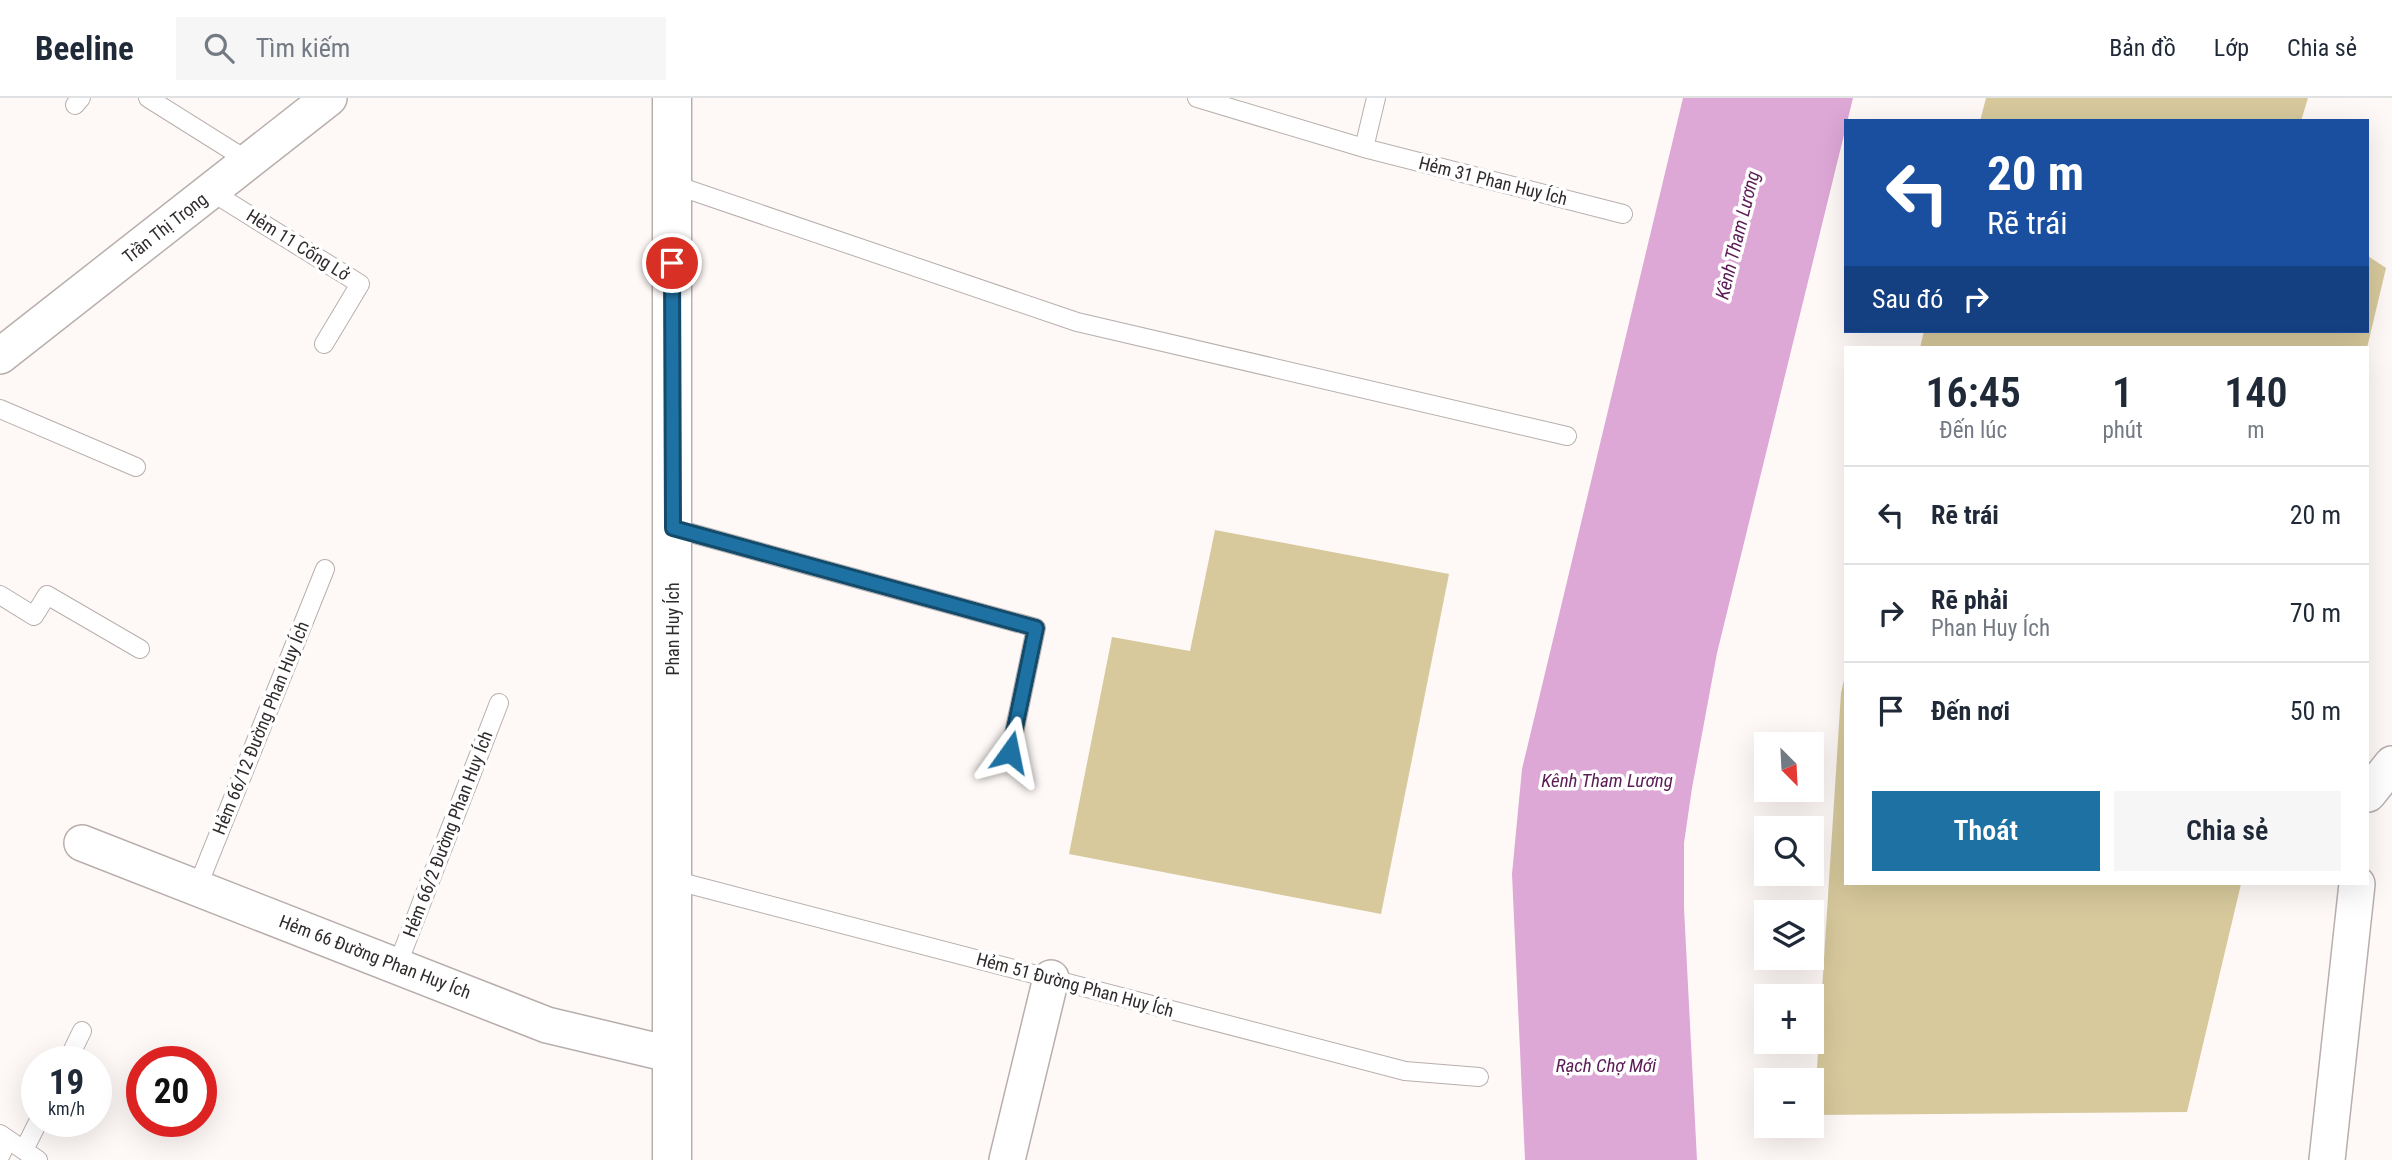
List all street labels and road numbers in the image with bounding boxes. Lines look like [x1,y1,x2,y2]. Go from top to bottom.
street label: Hẻm 31 Phan Huy Ích [1417,152,1570,209]
street label: Trần Thị Trọng [118,188,211,267]
street label: Hẻm 11 Cống Lở [243,204,355,285]
street label: Phan Huy Ích [662,582,683,676]
street label: Hẻm 66/12 Đường Phan Huy Ích [208,618,313,837]
street label: Hẻm 66/2 Đường Phan Huy Ích [398,728,497,940]
street label: Hẻm 66 Đường Phan Huy Ích [276,910,474,1003]
street label: Hẻm 51 Đường Phan Huy Ích [974,948,1176,1021]

